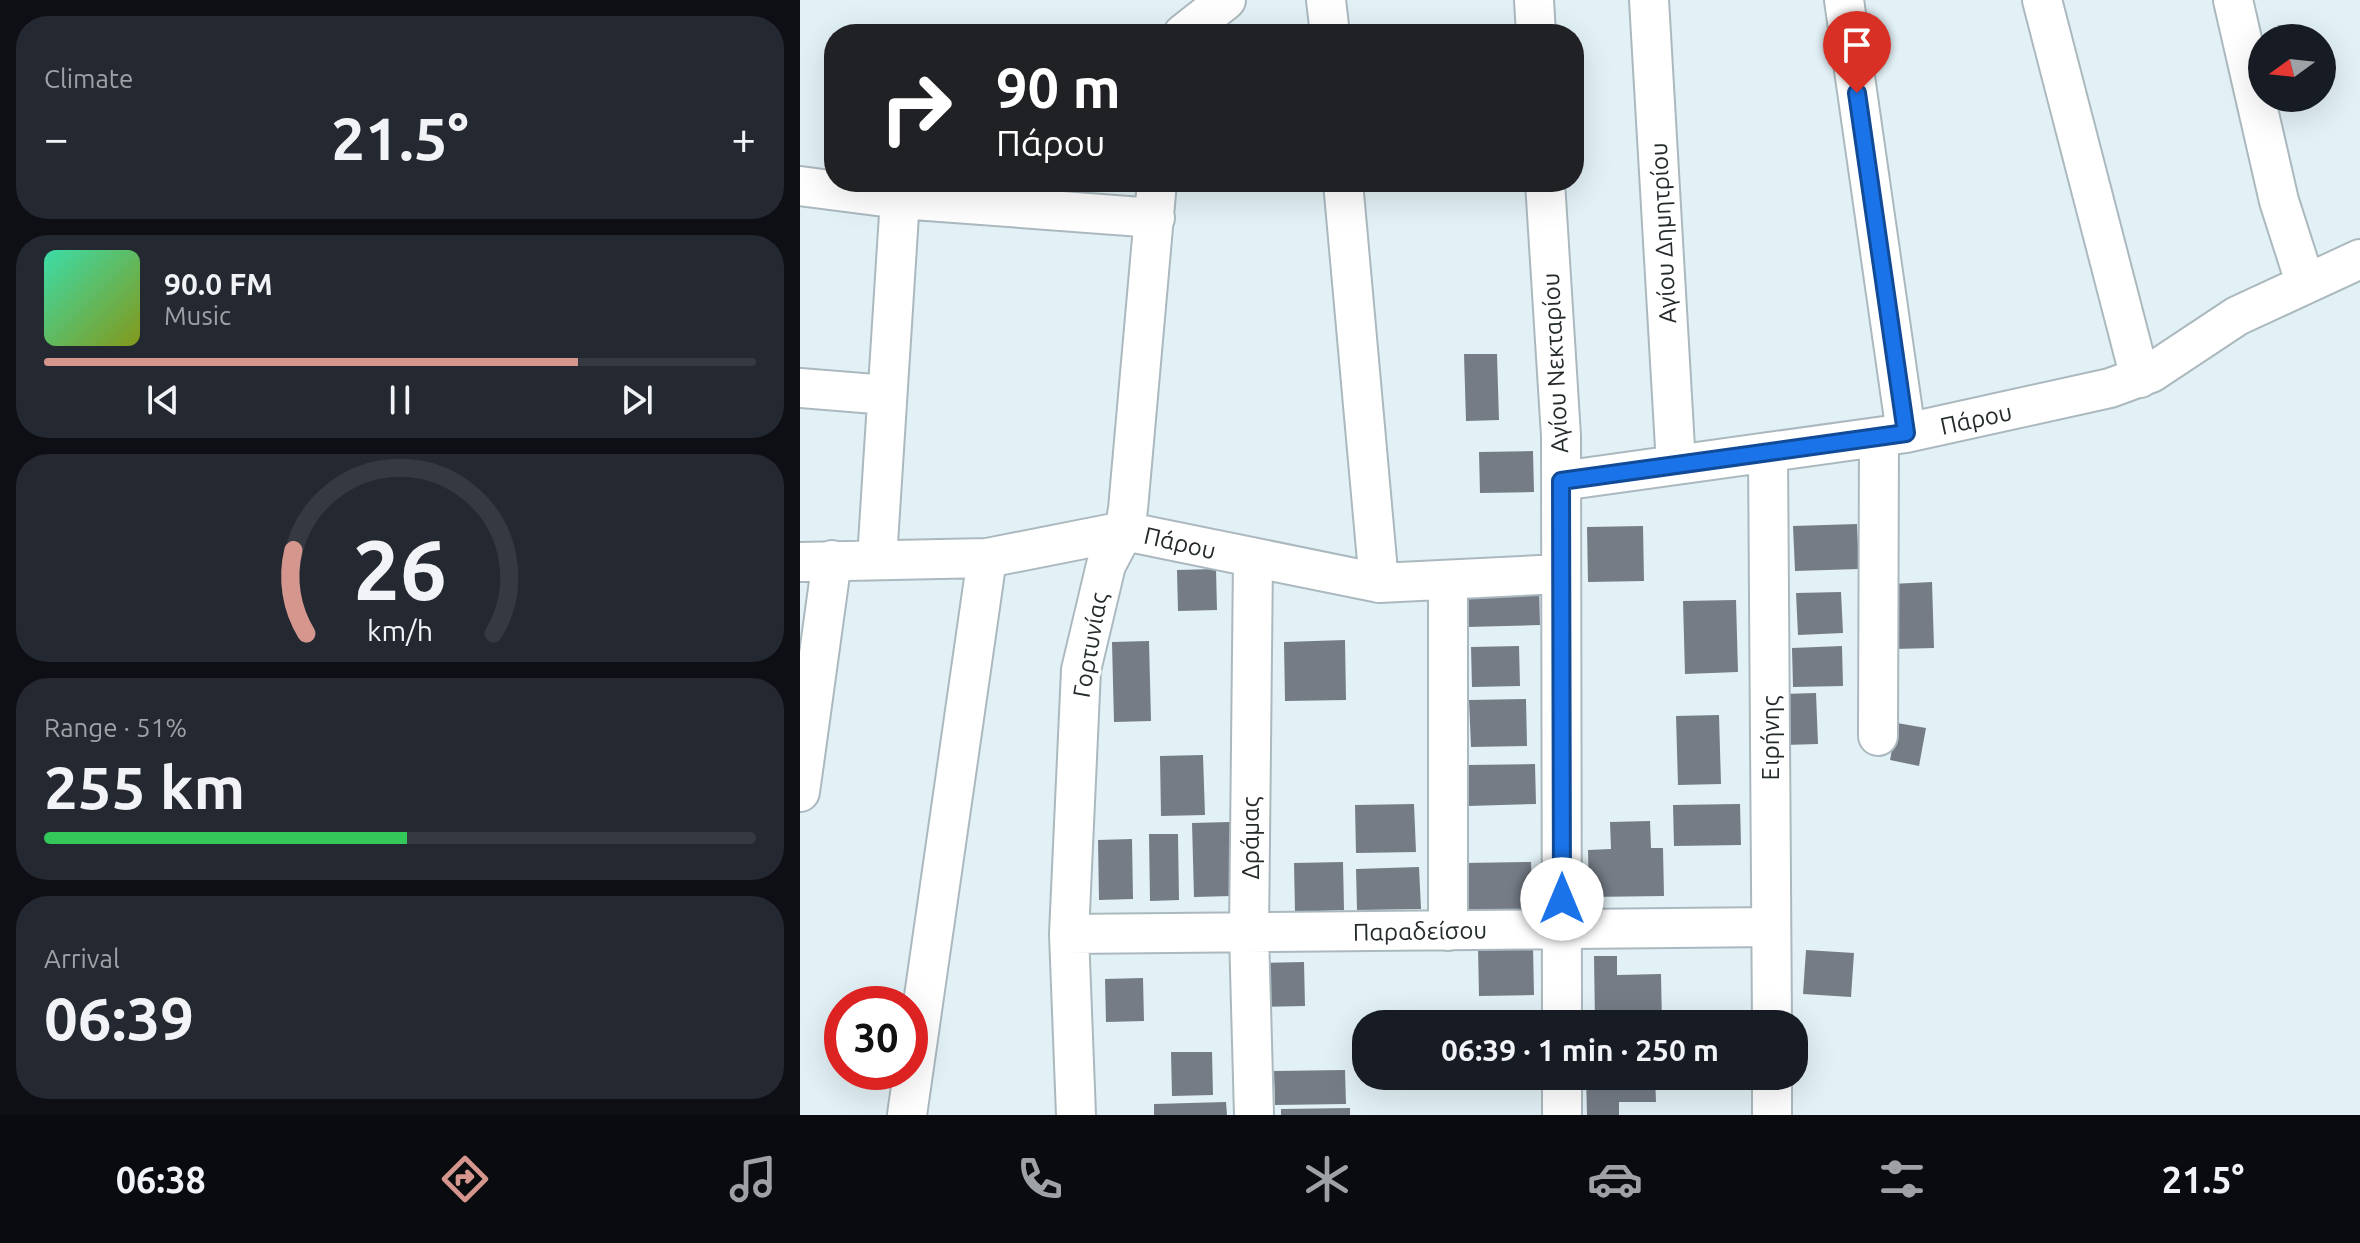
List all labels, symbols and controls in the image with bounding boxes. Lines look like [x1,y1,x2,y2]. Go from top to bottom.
pin [1823,11,1891,93]
icon: arrive [1835,23,1879,67]
north arrow [2248,24,2336,112]
map controls [2248,24,2336,112]
icon: right [864,56,968,160]
text: 90 m [996,56,1121,119]
text: Climate [44,64,133,93]
text: 21.5° [331,104,469,171]
text: − [44,113,69,162]
text: + [731,113,756,162]
text: Πάρου [996,122,1105,163]
street label: Αγίου Δημητρίου [1645,142,1681,324]
text: 90.0 FM [164,267,273,301]
street label: Αγίου Νεκταρίου [1537,272,1573,454]
text: Music [164,301,231,330]
icon: previous [141,378,185,422]
icon: pause [378,378,422,422]
icon: next [615,378,659,422]
street label: Πάρου [1938,398,2014,440]
text: 26 [353,521,447,615]
street label: Πάρου [1141,522,1219,564]
street label: Γορτυνίας [1067,590,1113,700]
text: km/h [367,614,433,646]
street label: Ειρήνης [1757,696,1784,780]
text: Range · 51% [44,713,187,742]
text: 255 km [44,753,245,820]
street label: Δράμας [1237,796,1264,880]
position arrow [1520,857,1604,941]
street label: Παραδείσου [1353,916,1487,946]
text: Arrival [44,944,120,973]
text: 06:39 [44,984,194,1051]
speed limit sign: 30 [824,986,928,1090]
text: 06:39 · 1 min · 250 m [1441,1033,1719,1067]
icon: directions [437,1151,493,1207]
icon: music [725,1151,781,1207]
icon: phone [1012,1151,1068,1207]
icon: climate [1299,1151,1355,1207]
icon: car [1587,1151,1643,1207]
icon: filters [1874,1151,1930,1207]
text: 06:38 [116,1159,206,1200]
text: 21.5° [2162,1159,2244,1200]

